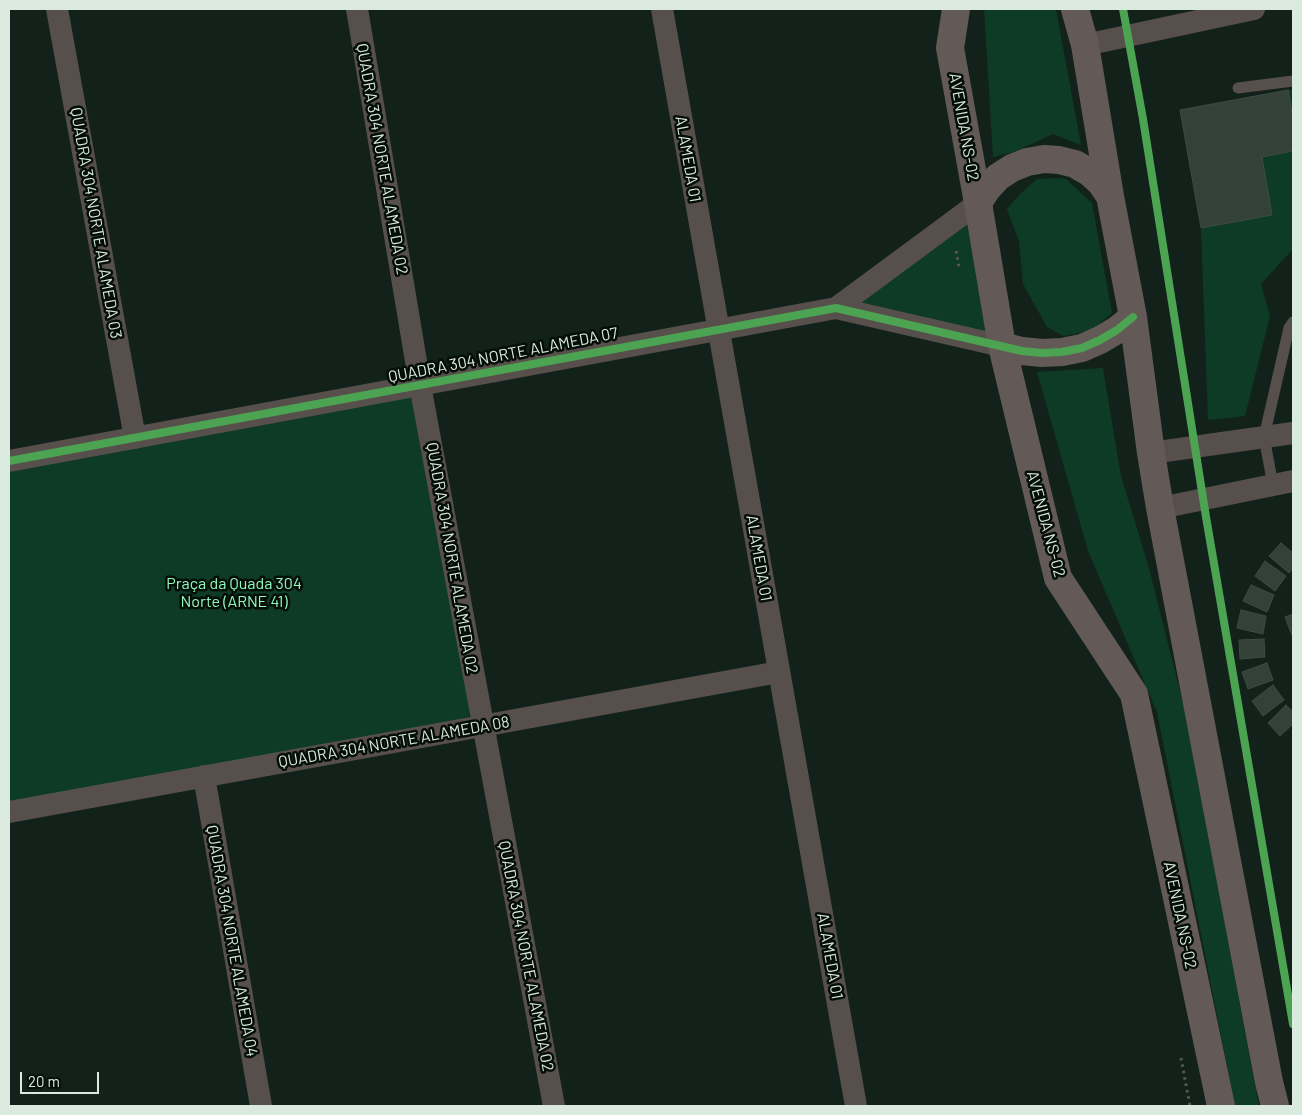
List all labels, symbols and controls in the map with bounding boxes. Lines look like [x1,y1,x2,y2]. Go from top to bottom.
street label: QUADRA 304 NORTE ALAMEDA 02 [352,42,412,276]
street label: AVENIDA NS-02 [945,72,983,182]
street label: QUADRA 304 NORTE ALAMEDA 03 [66,106,126,340]
street label: ALAMEDA 01 [671,115,705,203]
street label: QUADRA 304 NORTE ALAMEDA 07 [387,323,619,387]
street label: QUADRA 304 NORTE ALAMEDA 02 [422,441,482,675]
street label: AVENIDA NS-02 [1023,469,1069,579]
street label: ALAMEDA 01 [742,514,776,602]
park label: Praça da Quada 304 Norte (ARNE 41) [166,574,302,612]
street label: QUADRA 304 NORTE ALAMEDA 08 [277,712,511,772]
street label: QUADRA 304 NORTE ALAMEDA 04 [202,824,262,1058]
street label: QUADRA 304 NORTE ALAMEDA 02 [494,839,558,1073]
street label: AVENIDA NS-02 [1159,860,1201,970]
street label: ALAMEDA 01 [813,912,847,1000]
scale bar [22,1062,101,1094]
text: 20 m [28,1072,60,1090]

